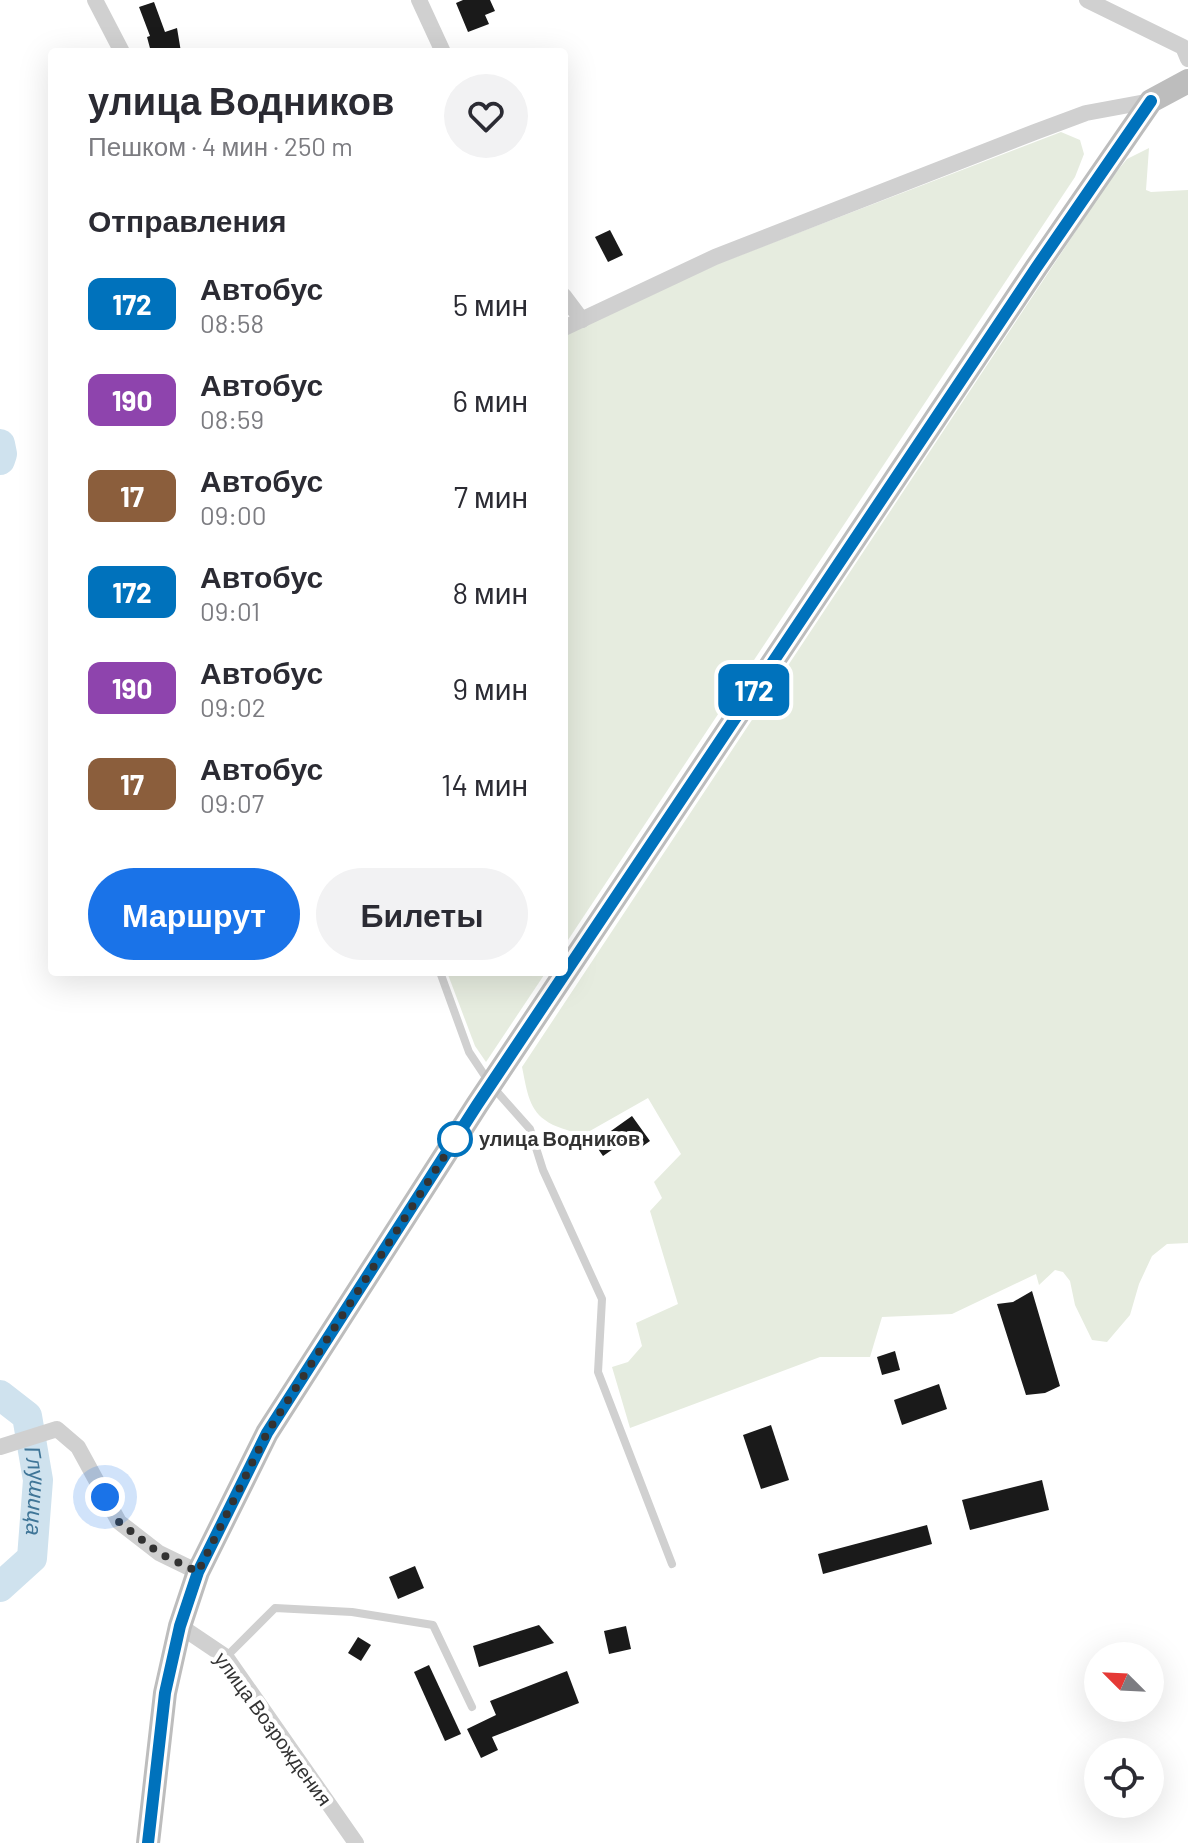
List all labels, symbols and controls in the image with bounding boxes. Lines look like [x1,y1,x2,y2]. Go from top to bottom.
button: heart [444,74,528,158]
text: улица Водников [88,77,394,123]
text: Пешком · 4 мин · 250 m [88,130,353,161]
text: Отправления [88,202,287,238]
text: Автобус [200,270,323,306]
text: 5 мин [453,286,528,322]
text: 172 [112,287,152,321]
text: 08:58 [200,307,264,338]
text: Автобус [200,366,323,402]
text: 6 мин [453,382,528,418]
text: 190 [112,383,152,417]
text: 08:59 [200,403,264,434]
text: Автобус [200,462,323,498]
text: 7 мин [454,478,528,514]
text: 17 [120,479,144,513]
text: 09:00 [200,499,266,530]
text: Автобус [200,558,323,594]
text: 8 мин [452,574,528,610]
text: 172 [112,575,152,609]
text: 09:01 [200,595,260,626]
text: Автобус [200,654,323,690]
line badge: 172 [708,664,800,716]
text: 9 мин [452,670,528,706]
text: 190 [112,671,152,705]
text: 172 [734,673,774,707]
text: 09:02 [200,691,266,722]
text: Автобус [200,750,323,786]
text: 14 мин [441,766,528,802]
text: 17 [120,767,144,801]
text: 09:07 [200,787,264,818]
button: Маршрут [88,868,300,960]
button: Билеты [316,868,528,960]
marker: улица Водников [438,1122,472,1156]
place label: улица Водников [479,1126,640,1150]
water label: Глушица [20,1444,52,1537]
your location [85,1477,125,1517]
north arrow [1084,1642,1164,1722]
map controls [1084,1642,1164,1818]
street label: улица Возрождения [210,1647,337,1810]
button: locate [1084,1738,1164,1818]

